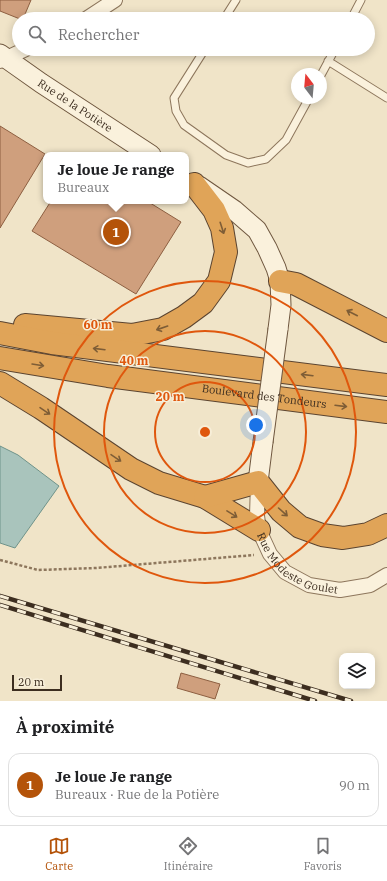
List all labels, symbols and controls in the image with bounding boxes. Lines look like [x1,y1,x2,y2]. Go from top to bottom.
search box [12,12,375,56]
icon: search [26,23,48,45]
text: Rechercher [58,25,139,44]
north arrow [291,68,327,104]
street label: Rue de la Potière [35,76,115,135]
popup [43,152,189,204]
text: Je loue Je range [57,160,175,179]
text: Bureaux [57,179,109,196]
pin: 1 [103,217,129,247]
one-way arrow [218,222,226,234]
one-way arrow [347,309,359,316]
text: 60 m [84,317,113,332]
one-way arrow [156,325,168,333]
one-way arrow [93,345,106,353]
text: 40 m [120,353,149,368]
one-way arrow [32,361,45,369]
one-way arrow [301,371,314,379]
street label: Boulevard des Tondeurs [201,381,327,411]
text: 20 m [156,389,185,404]
one-way arrow [335,402,348,410]
one-way arrow [39,407,50,415]
your location [246,415,266,435]
centre of rings [198,425,212,439]
one-way arrow [110,455,122,463]
one-way arrow [278,508,288,517]
one-way arrow [226,510,238,518]
street label: Rue Modeste Goulet [254,530,339,597]
map controls [339,653,375,689]
button: layers [339,653,375,689]
scale bar [12,673,62,692]
text: 20 m [18,675,44,689]
text: À proximité [16,716,114,738]
text: Je loue Je range [55,767,172,786]
text: 1 [26,777,34,794]
text: 90 m [339,777,370,794]
text: Bureaux · Rue de la Potière [55,786,219,803]
tab: Carte [45,835,73,873]
tab: Itinéraire [164,835,213,873]
tab: Favoris [304,835,342,873]

